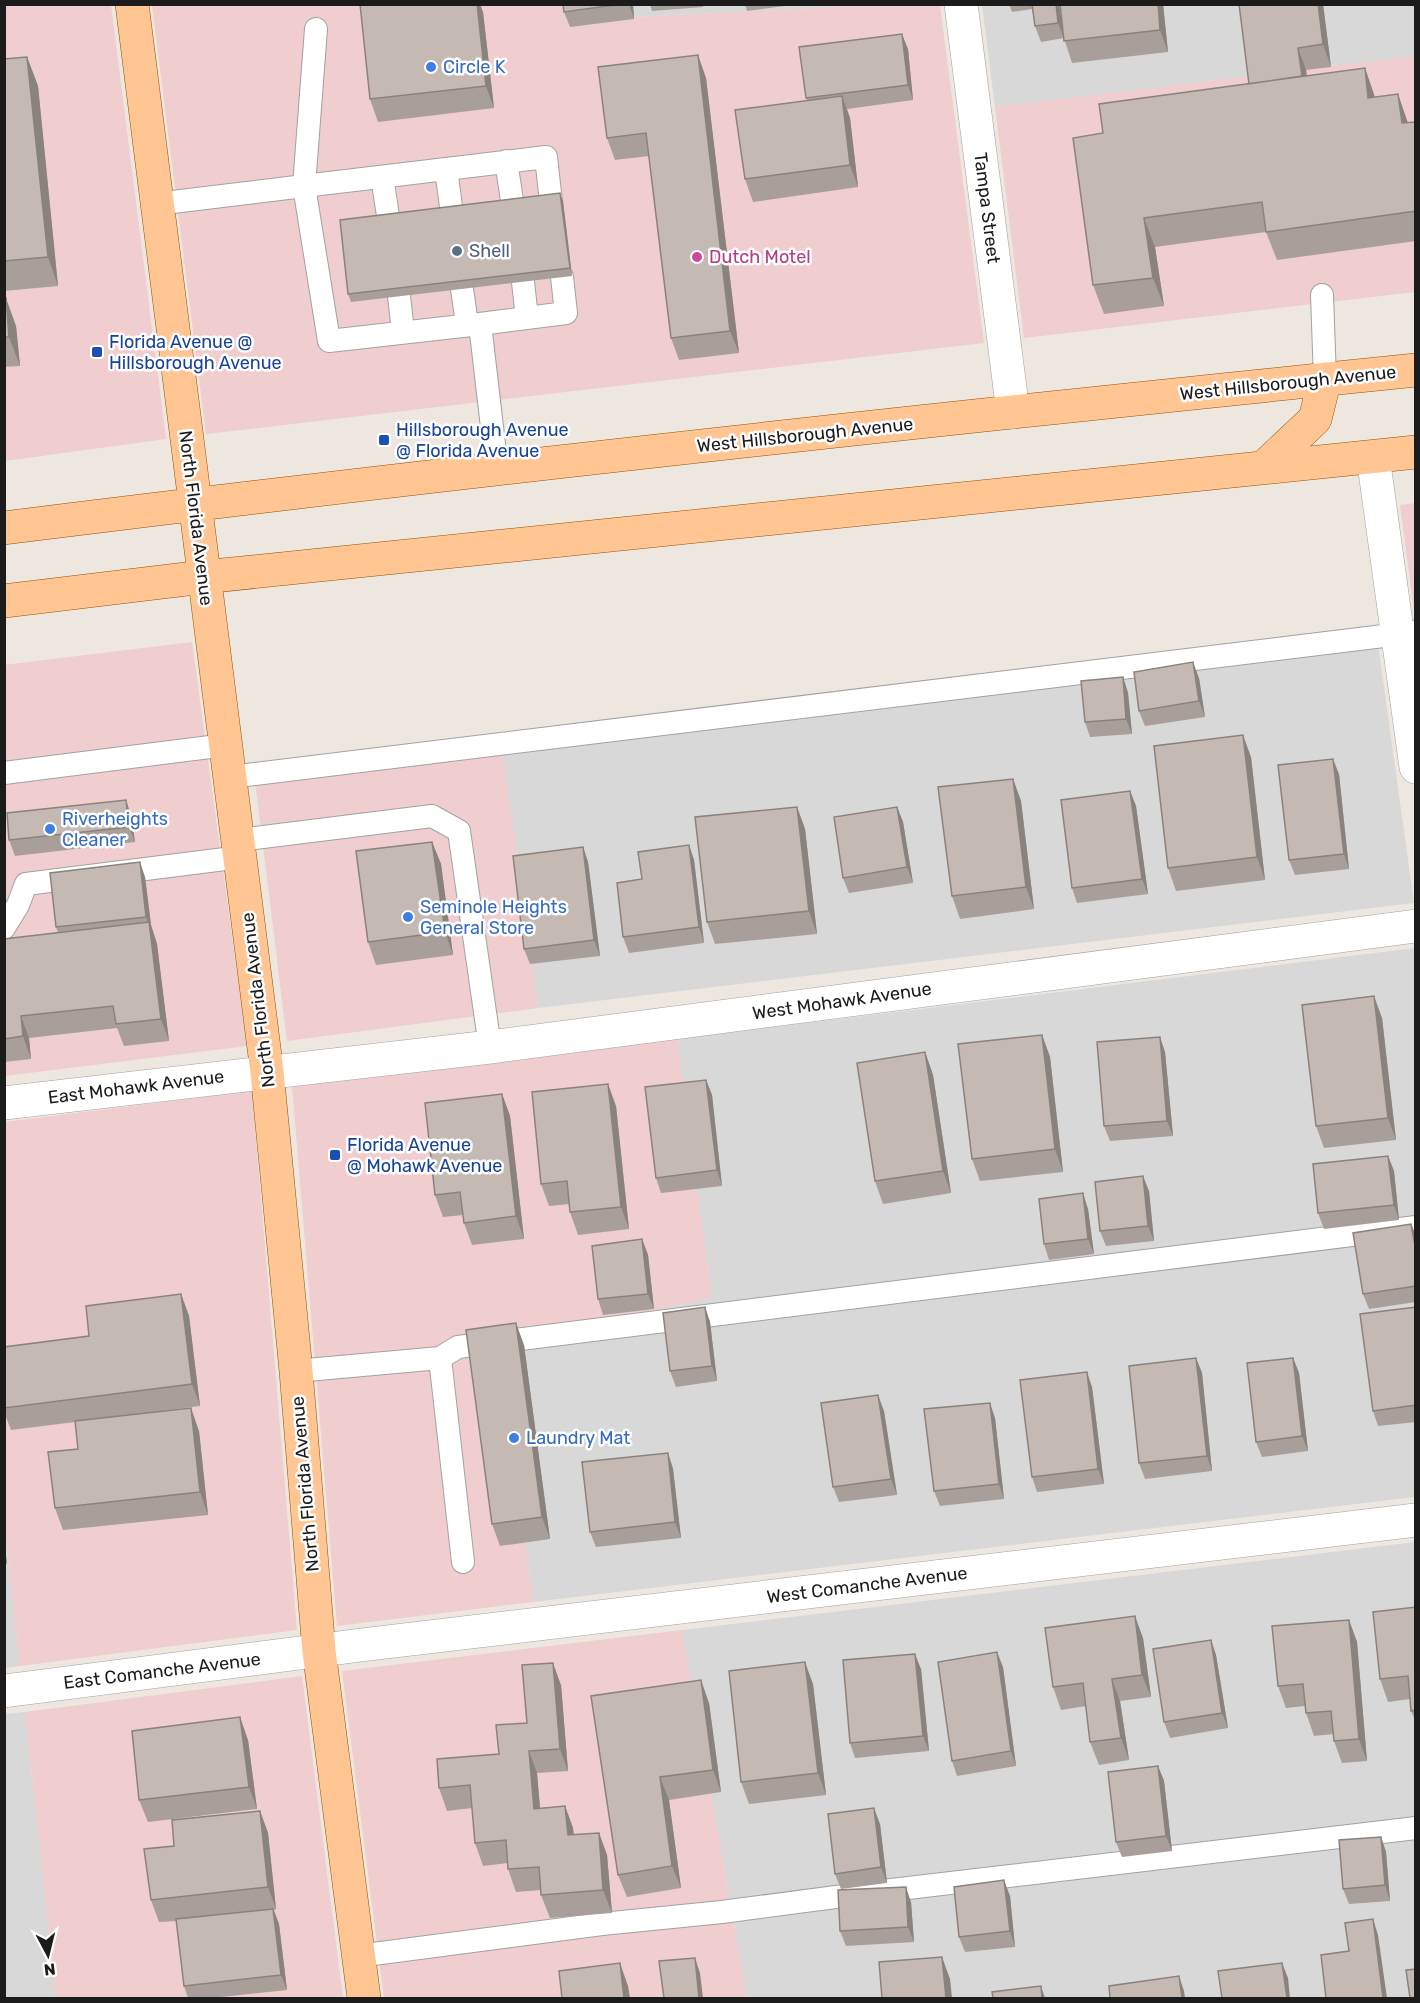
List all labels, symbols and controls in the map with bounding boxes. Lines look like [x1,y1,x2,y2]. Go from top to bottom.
place label: Circle K [443,56,506,78]
marker: Circle K [424,60,438,74]
street label: Tampa Street [969,151,1005,265]
place label: Shell [469,240,510,262]
marker: Shell [450,244,464,258]
place label: Dutch Motel [709,246,811,268]
marker: Dutch Motel [690,250,704,264]
place label: Florida Avenue @ Hillsborough Avenue [109,331,282,374]
marker: Florida Avenue @ Hillsborough Avenue [90,345,104,359]
street label: West Hillsborough Avenue [1179,361,1397,405]
street label: West Hillsborough Avenue [696,413,914,457]
place label: Hillsborough Avenue @ Florida Avenue [396,419,569,462]
street label: North Florida Avenue [174,429,218,607]
marker: Hillsborough Avenue @ Florida Avenue [377,433,391,447]
place label: Riverheights Cleaner [62,808,168,851]
marker: Riverheights Cleaner [43,822,57,836]
place label: Seminole Heights General Store [420,896,567,939]
marker: Seminole Heights General Store [401,910,415,924]
street label: North Florida Avenue [236,911,280,1089]
street label: West Mohawk Avenue [751,978,933,1024]
street label: East Mohawk Avenue [47,1065,225,1109]
place label: Florida Avenue @ Mohawk Avenue [347,1134,502,1177]
marker: Florida Avenue @ Mohawk Avenue [328,1148,342,1162]
street label: North Florida Avenue [286,1395,324,1573]
place label: Laundry Mat [526,1427,630,1449]
marker: Laundry Mat [507,1431,521,1445]
street label: West Comanche Avenue [765,1562,969,1608]
street label: East Comanche Avenue [62,1648,262,1694]
north arrow [18,1925,78,1985]
text: N [43,1959,57,1980]

